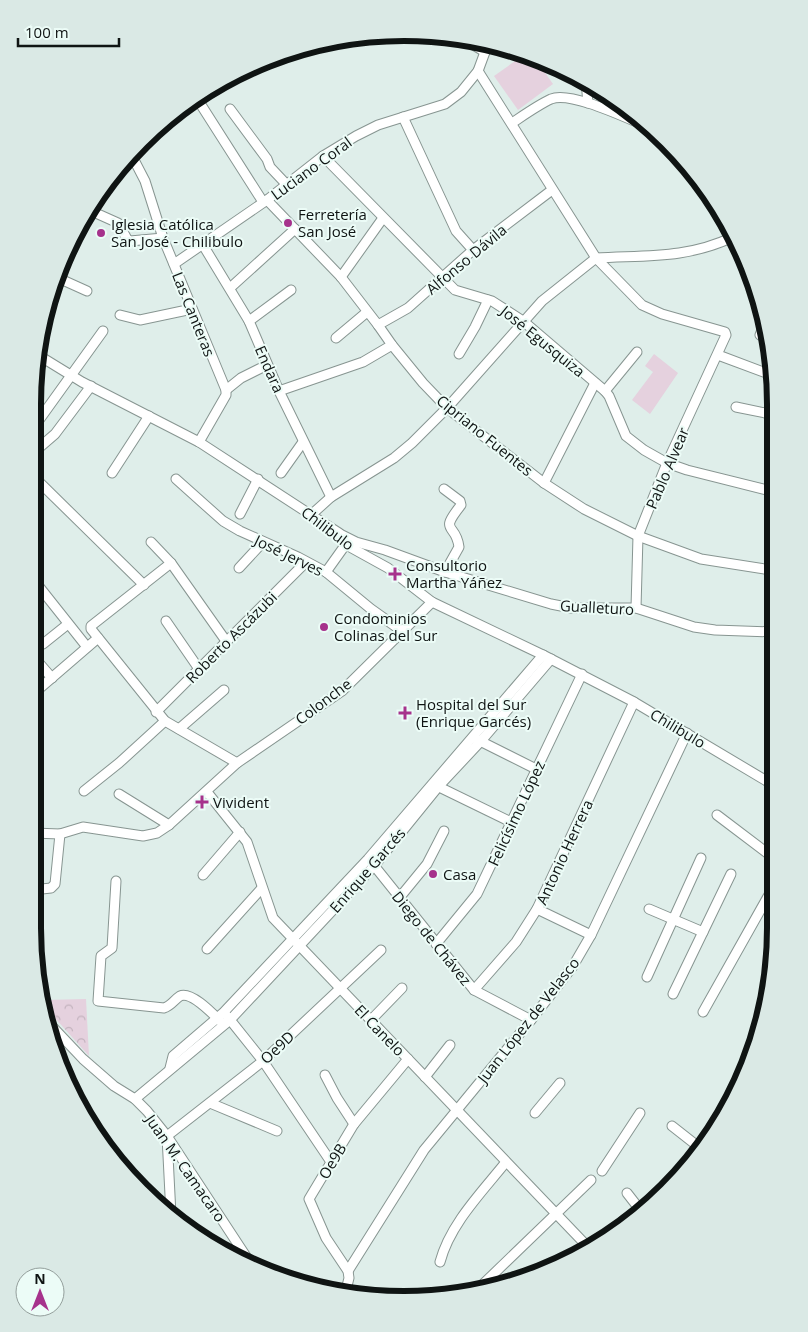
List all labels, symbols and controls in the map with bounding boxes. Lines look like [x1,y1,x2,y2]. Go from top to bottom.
scale bar [18,15,119,47]
text: 100 m [25,22,69,42]
street label: Luciano Coral [267,132,355,204]
place label: Ferretería San José [298,204,367,241]
place label: Iglesia Católica San José - Chilibulo [111,214,243,251]
marker: Ferretería San José [282,217,294,229]
street label: Alfonso Dávila [422,219,510,299]
marker: Iglesia Católica San José - Chilibulo [95,227,107,239]
street label: Las Canteras [168,269,220,359]
street label: José Egusquiza [495,300,589,381]
street label: Endara [251,342,289,396]
street label: Cipriano Fuentes [433,390,537,480]
street label: Pablo Alvear [641,424,693,512]
street label: Chilibulo [298,502,358,554]
street label: José Jerves [249,529,327,580]
place label: Consultorio Martha Yáñez [406,555,502,592]
marker: Consultorio Martha Yáñez [388,567,402,581]
street label: Roberto Ascázubi [181,587,281,687]
street label: Gualleturo [559,595,635,619]
place label: Condominios Colinas del Sur [334,608,437,645]
marker: Condominios Colinas del Sur [318,621,330,633]
street label: Colonche [291,673,355,729]
place label: Hospital del Sur (Enrique Garcés) [416,694,531,731]
street label: Chilibulo [647,704,709,752]
marker: Hospital del Sur (Enrique Garcés) [398,706,412,720]
street label: Felicísimo López [483,757,549,869]
place label: Vivident [213,792,269,812]
marker: Vivident [195,795,209,809]
street label: Antonio Herrera [531,796,597,908]
street label: Enrique Garcés [325,823,409,917]
place label: Casa [443,864,476,884]
marker: Casa [427,868,439,880]
street label: Diego de Chávez [388,887,476,989]
street label: Juan López de Velasco [471,953,583,1089]
street label: El Canelo [350,1000,410,1060]
street label: Oe9D [256,1026,298,1068]
street label: Juan M. Camacaro [140,1109,231,1226]
street label: Oe9B [314,1139,350,1183]
north arrow [15,1267,65,1317]
text: N [34,1269,46,1288]

